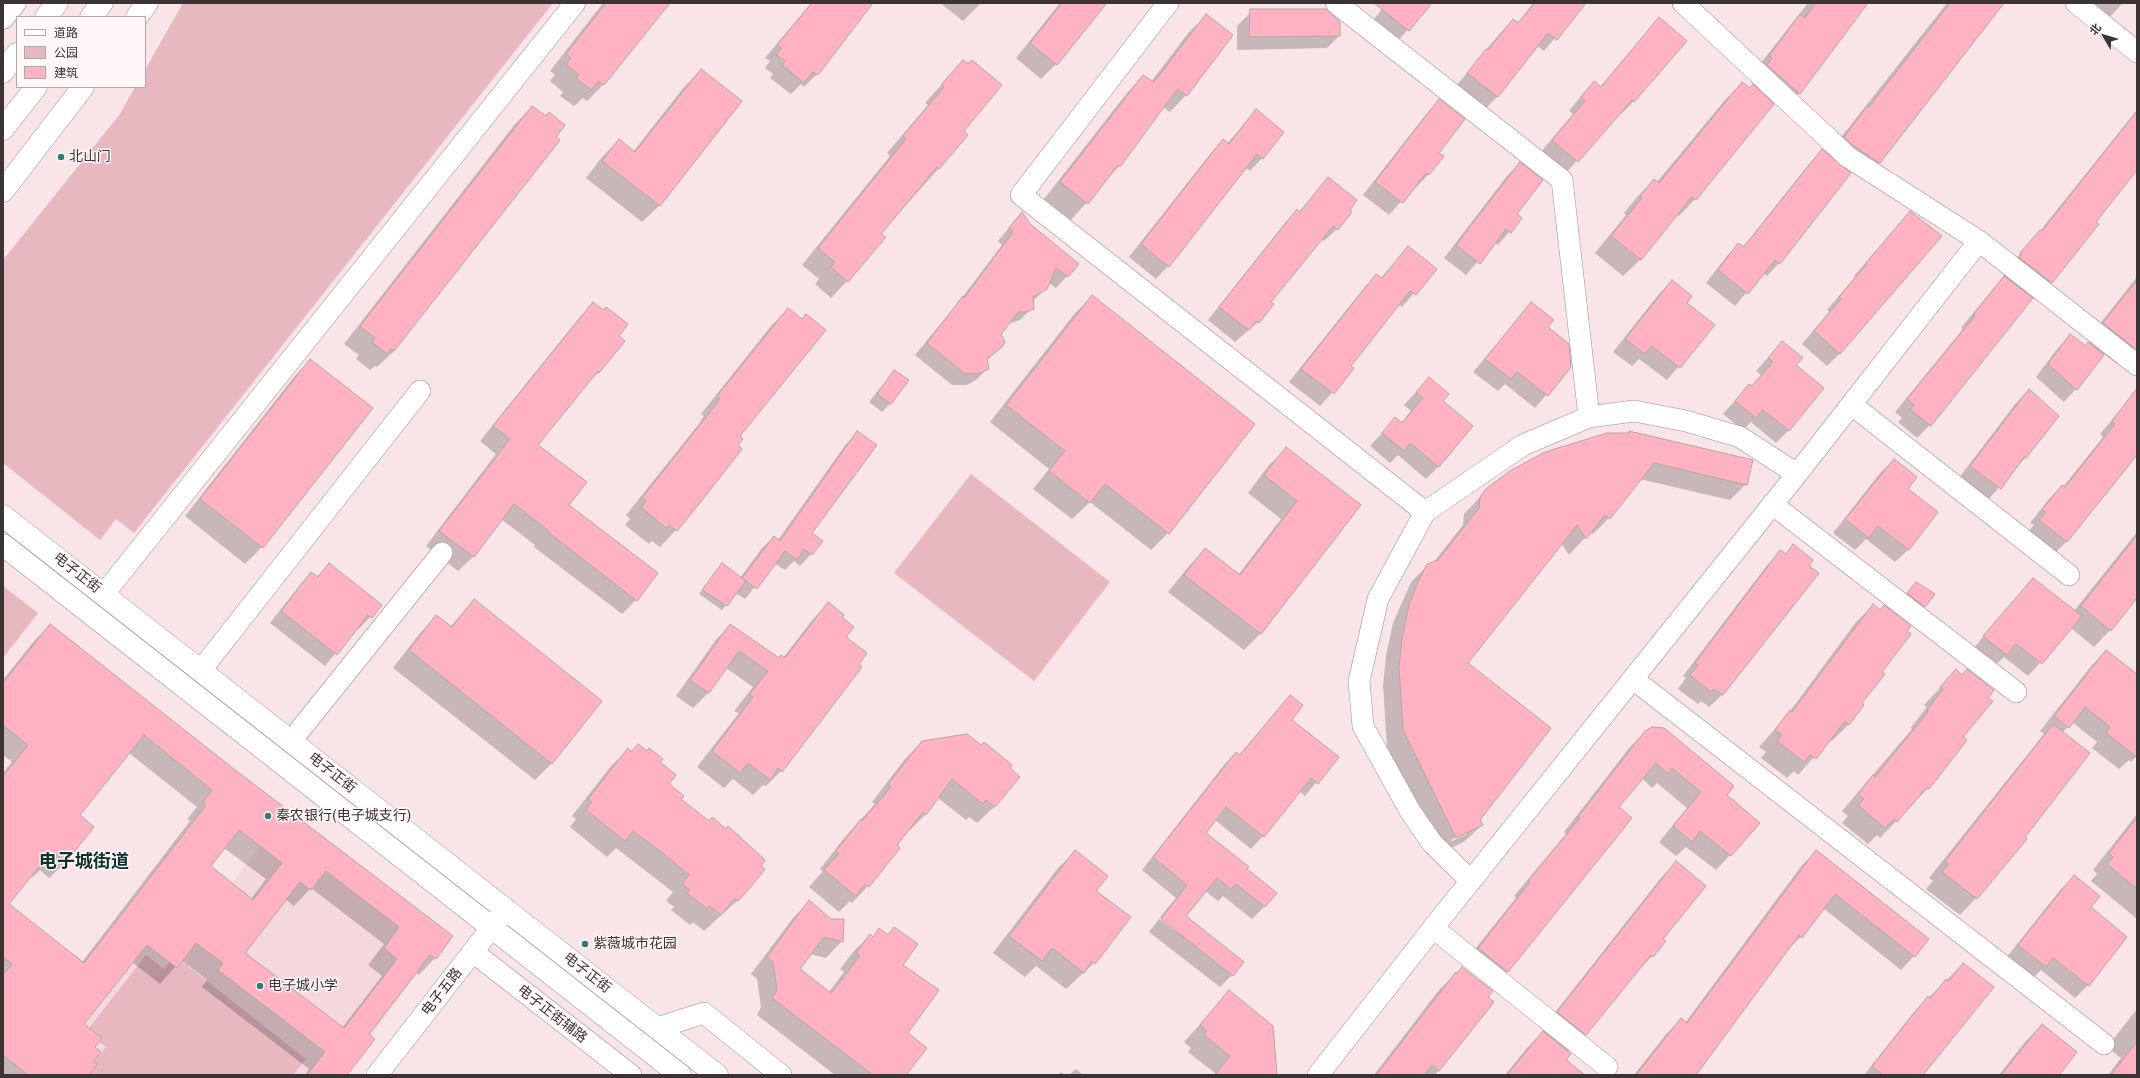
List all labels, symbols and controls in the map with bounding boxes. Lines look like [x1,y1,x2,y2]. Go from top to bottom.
legend [16,16,146,88]
north arrow [2084,16,2124,56]
text: 北 [2085,19,2104,38]
text: 道路 [54,23,78,41]
text: 公园 [54,43,78,61]
text: 建筑 [54,63,78,81]
place label: 北山门 [69,149,111,165]
marker: 北山门 [56,152,66,162]
street label: 电子正街 [50,549,104,597]
street label: 电子正街 [305,749,359,797]
place label: 秦农银行(电子城支行) [276,808,411,824]
marker: 秦农银行(电子城支行) [263,811,273,821]
district label: 电子城街道 [39,851,129,873]
place label: 紫薇城市花园 [593,936,677,952]
marker: 紫薇城市花园 [580,939,590,949]
street label: 电子正街 [560,949,614,997]
street label: 电子五路 [418,965,466,1019]
place label: 电子城小学 [268,978,338,994]
marker: 电子城小学 [255,981,265,991]
street label: 电子正街辅路 [514,982,590,1046]

